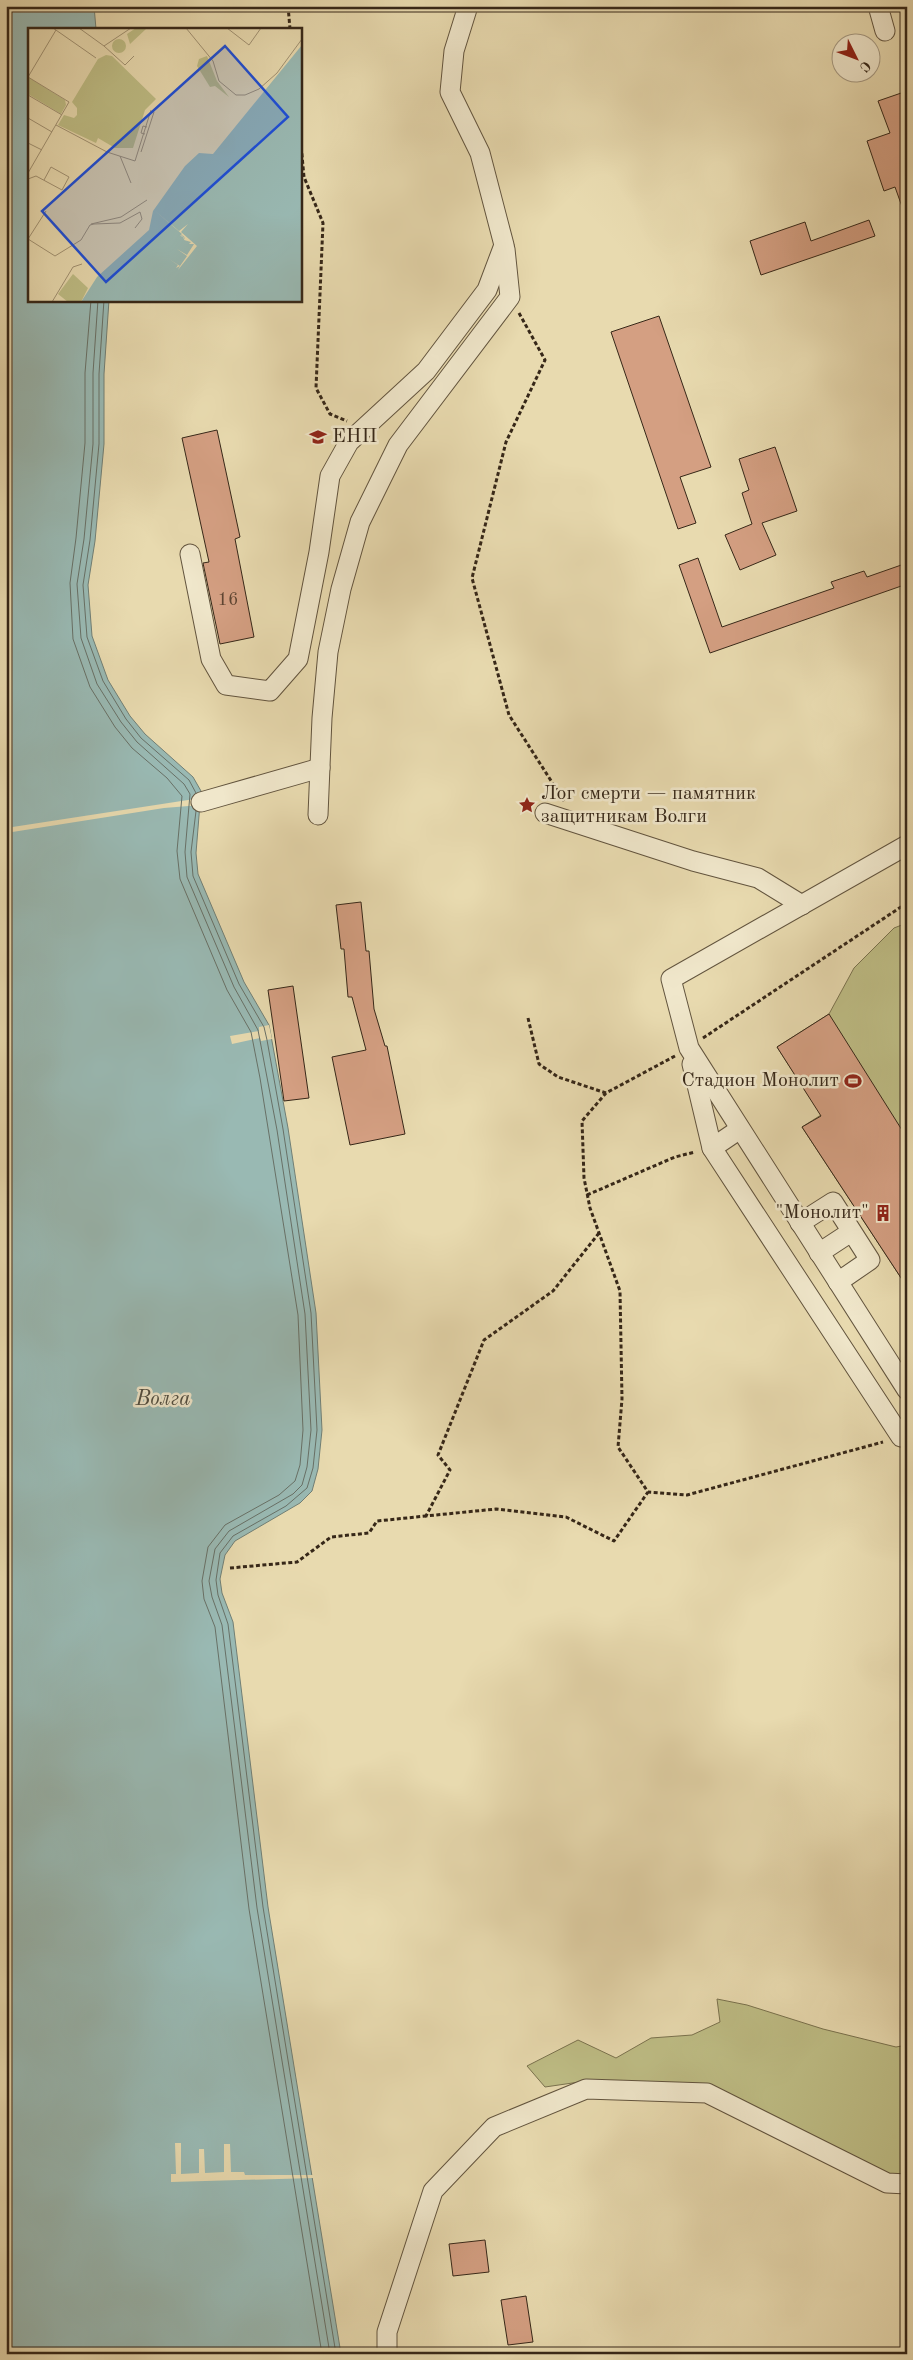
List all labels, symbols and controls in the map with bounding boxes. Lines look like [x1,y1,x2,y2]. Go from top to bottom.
inset map [28,28,301,301]
north arrow [830,32,880,82]
text: С [857,58,873,74]
school or university icon: ЕНП [308,427,328,447]
place label: ЕНП [332,427,377,447]
house number: 16 [218,591,238,609]
place label: Лог смерти — памятник защитникам Волги [541,784,756,827]
place icon: Лог смерти — памятник защитникам Волги [517,795,537,815]
place label: Стадион Монолит [681,1071,839,1091]
sports icon: Стадион Монолит [843,1071,863,1091]
place label: "Монолит" [775,1203,869,1223]
building icon: "Монолит" [873,1203,893,1223]
water label: Волга [134,1389,191,1410]

